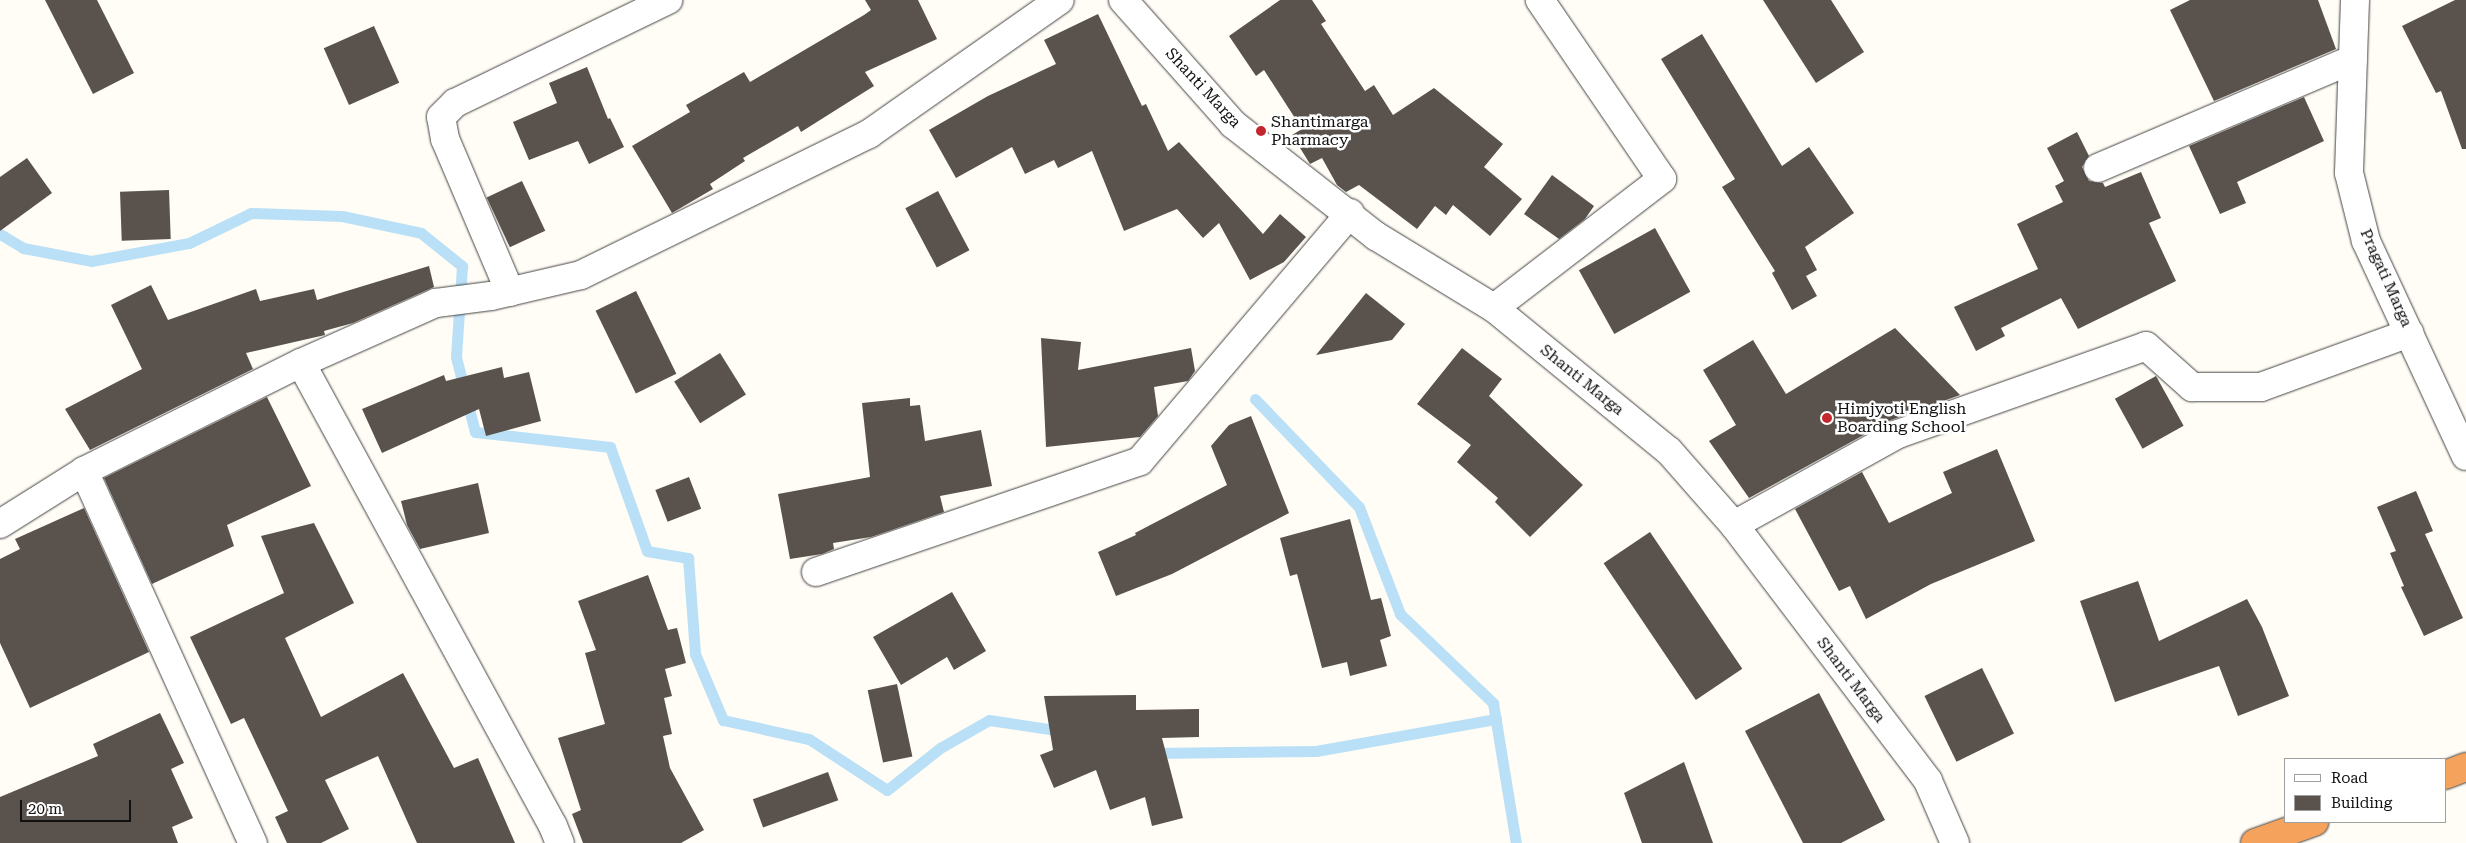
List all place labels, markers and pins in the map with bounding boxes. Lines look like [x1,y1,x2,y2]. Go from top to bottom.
place label: Shantimarga Pharmacy [1271,112,1368,150]
marker: Shantimarga Pharmacy [1255,125,1267,137]
place label: Himjyoti English Boarding School [1837,399,1966,437]
marker: Himjyoti English Boarding School [1821,412,1833,424]

